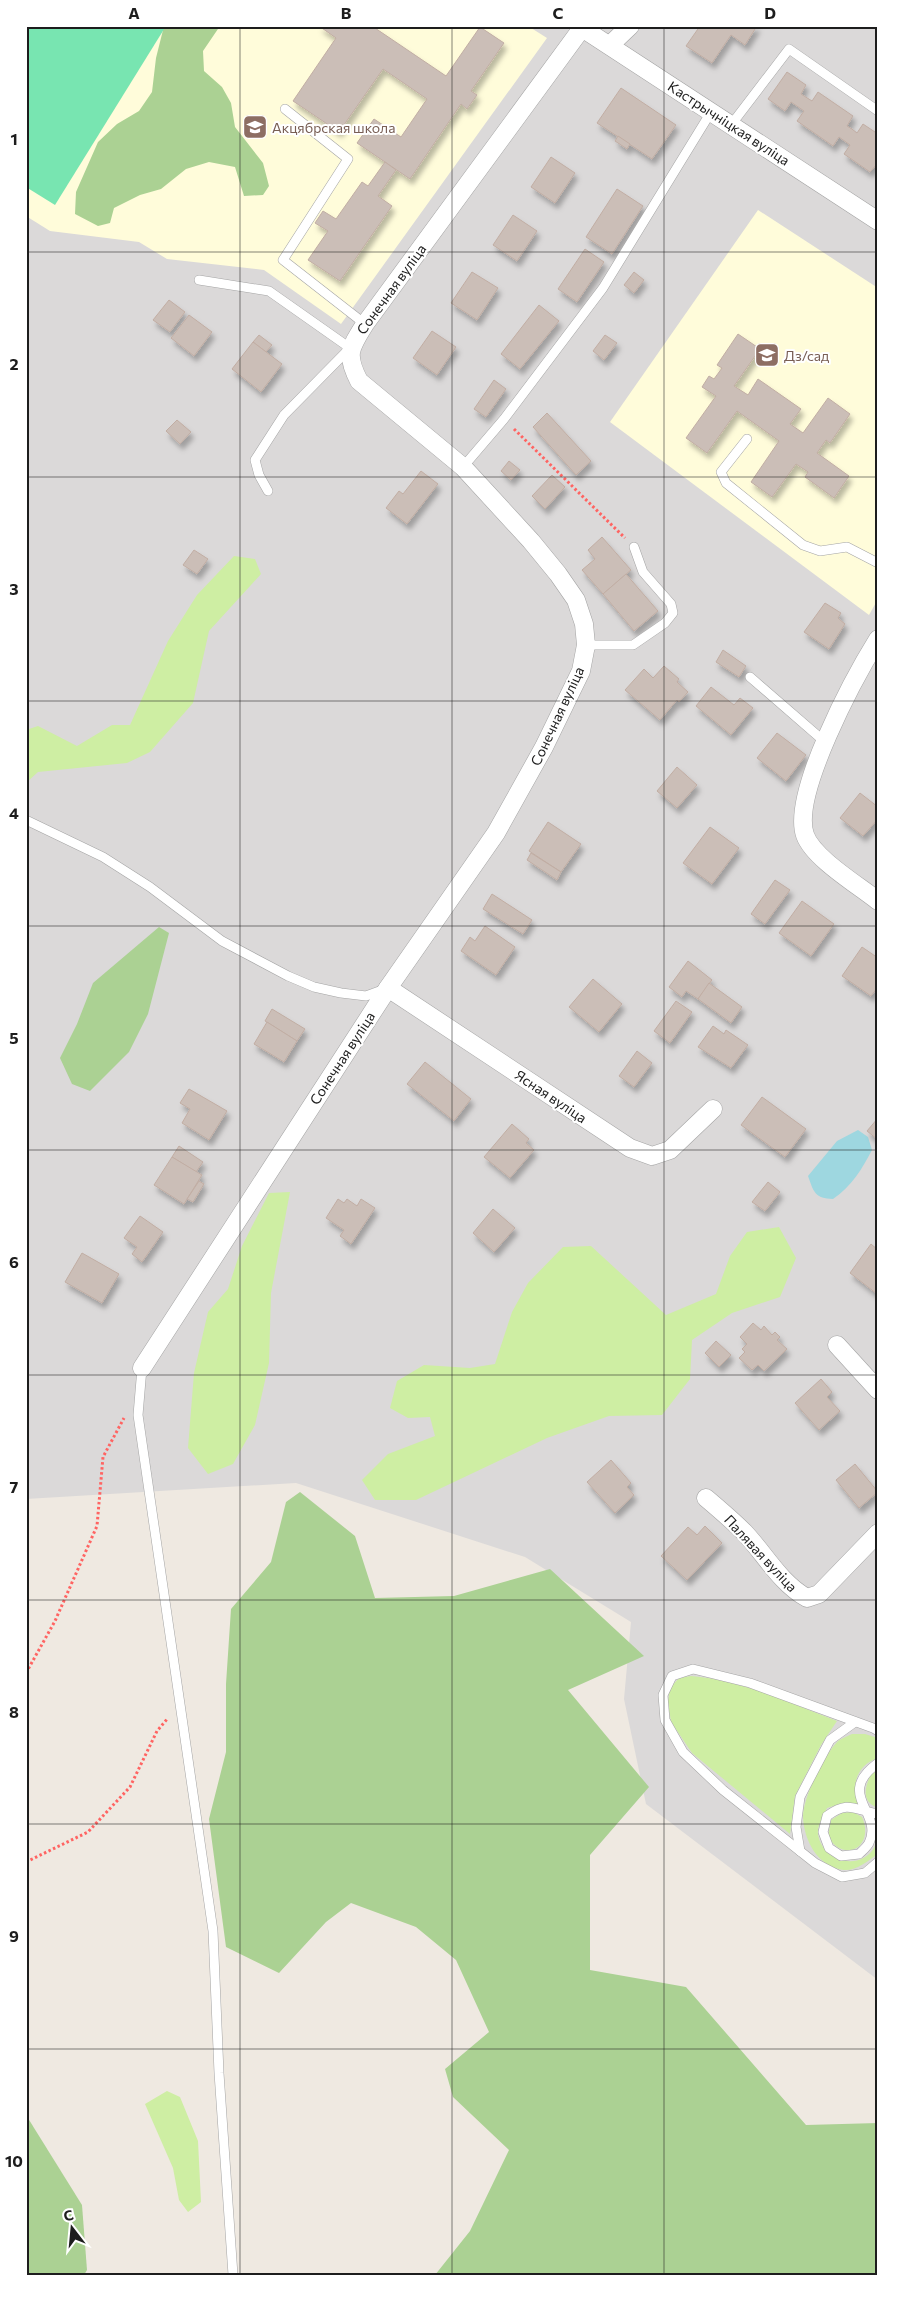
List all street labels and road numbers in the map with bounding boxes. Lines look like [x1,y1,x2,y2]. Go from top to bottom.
street label: Кастрычніцкая вуліца [665,77,793,169]
street label: Сонечная вуліца [353,241,429,337]
street label: Сонечная вуліца [527,664,587,768]
street label: Сонечная вуліца [306,1008,378,1108]
street label: Ясная вуліца [512,1066,590,1126]
street label: Палявая вуліца [721,1511,801,1595]

